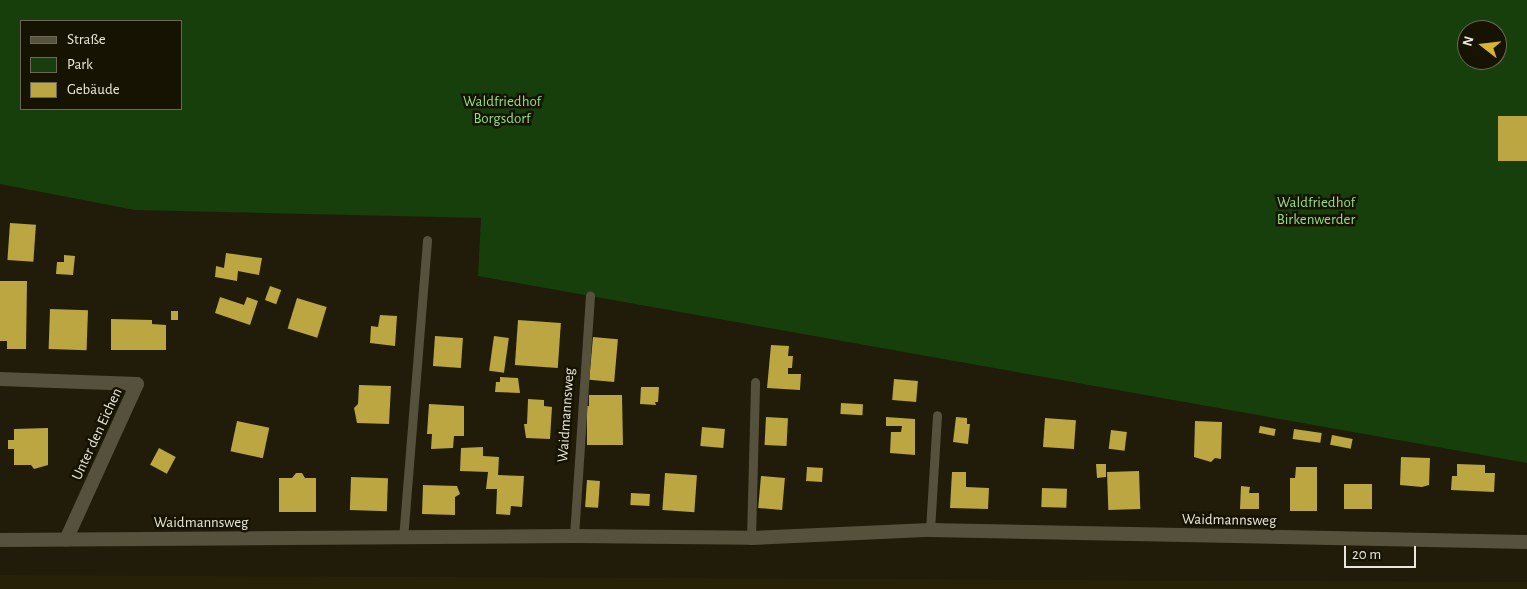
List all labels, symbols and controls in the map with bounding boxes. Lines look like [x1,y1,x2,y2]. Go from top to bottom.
legend [20,20,182,110]
north arrow [1457,20,1507,70]
text: Straße [67,32,106,47]
text: N [1460,35,1477,48]
text: Park [67,57,93,72]
text: Gebäude [67,82,120,97]
park label: Waldfriedhof Borgsdorf [463,92,541,127]
park label: Waldfriedhof Birkenwerder [1277,193,1355,228]
street label: Waidmannsweg [554,367,578,463]
street label: Unter den Eichen [68,385,126,483]
street label: Waidmannsweg [1182,510,1276,530]
street label: Waidmannsweg [154,514,248,532]
scale bar [1347,536,1420,568]
text: 20 m [1352,547,1381,562]

